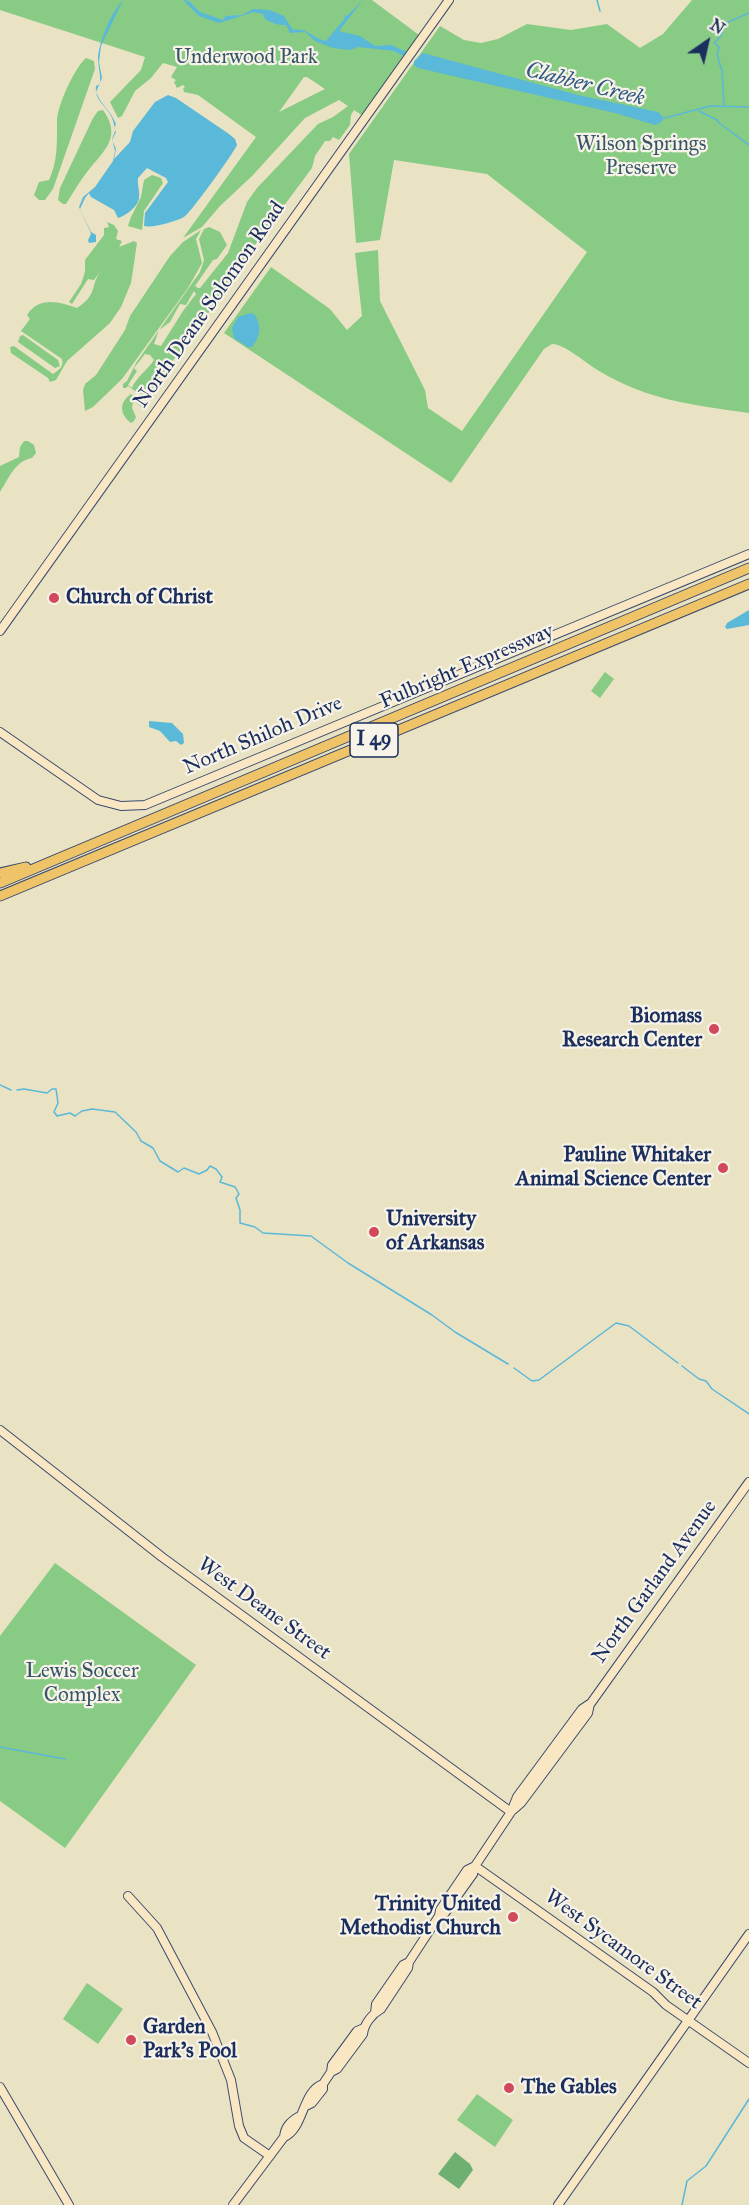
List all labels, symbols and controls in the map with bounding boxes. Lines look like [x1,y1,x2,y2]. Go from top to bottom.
north arrow [677,12,737,72]
text: N [706,15,728,38]
park label: Underwood Park [175,45,317,71]
water label: Clabber Creek [523,57,647,113]
park label: Wilson Springs Preserve [576,132,706,182]
street label: North Deane Solomon Road [129,197,291,413]
place label: Church of Christ [66,585,213,611]
marker: Church of Christ [47,591,61,605]
street label: Fulbright Expressway [376,619,558,715]
street label: North Shiloh Drive [180,691,346,781]
road number: I 49 [350,723,398,757]
place label: Biomass Research Center [562,1004,702,1054]
marker: Biomass Research Center [707,1022,721,1036]
place label: Pauline Whitaker Animal Science Center [516,1143,711,1193]
marker: Pauline Whitaker Animal Science Center [716,1161,730,1175]
place label: University of Arkansas [386,1207,484,1257]
marker: University of Arkansas [367,1225,381,1239]
street label: North Garland Avenue [587,1495,723,1669]
street label: West Deane Street [193,1552,335,1666]
park label: Lewis Soccer Complex [25,1659,139,1709]
street label: West Sycamore Street [539,1884,707,2016]
place label: Trinity United Methodist Church [340,1892,501,1942]
marker: Trinity United Methodist Church [506,1910,520,1924]
place label: Garden Park's Pool [143,2015,237,2065]
marker: Garden Park's Pool [124,2033,138,2047]
place label: The Gables [521,2075,617,2101]
marker: The Gables [502,2081,516,2095]

